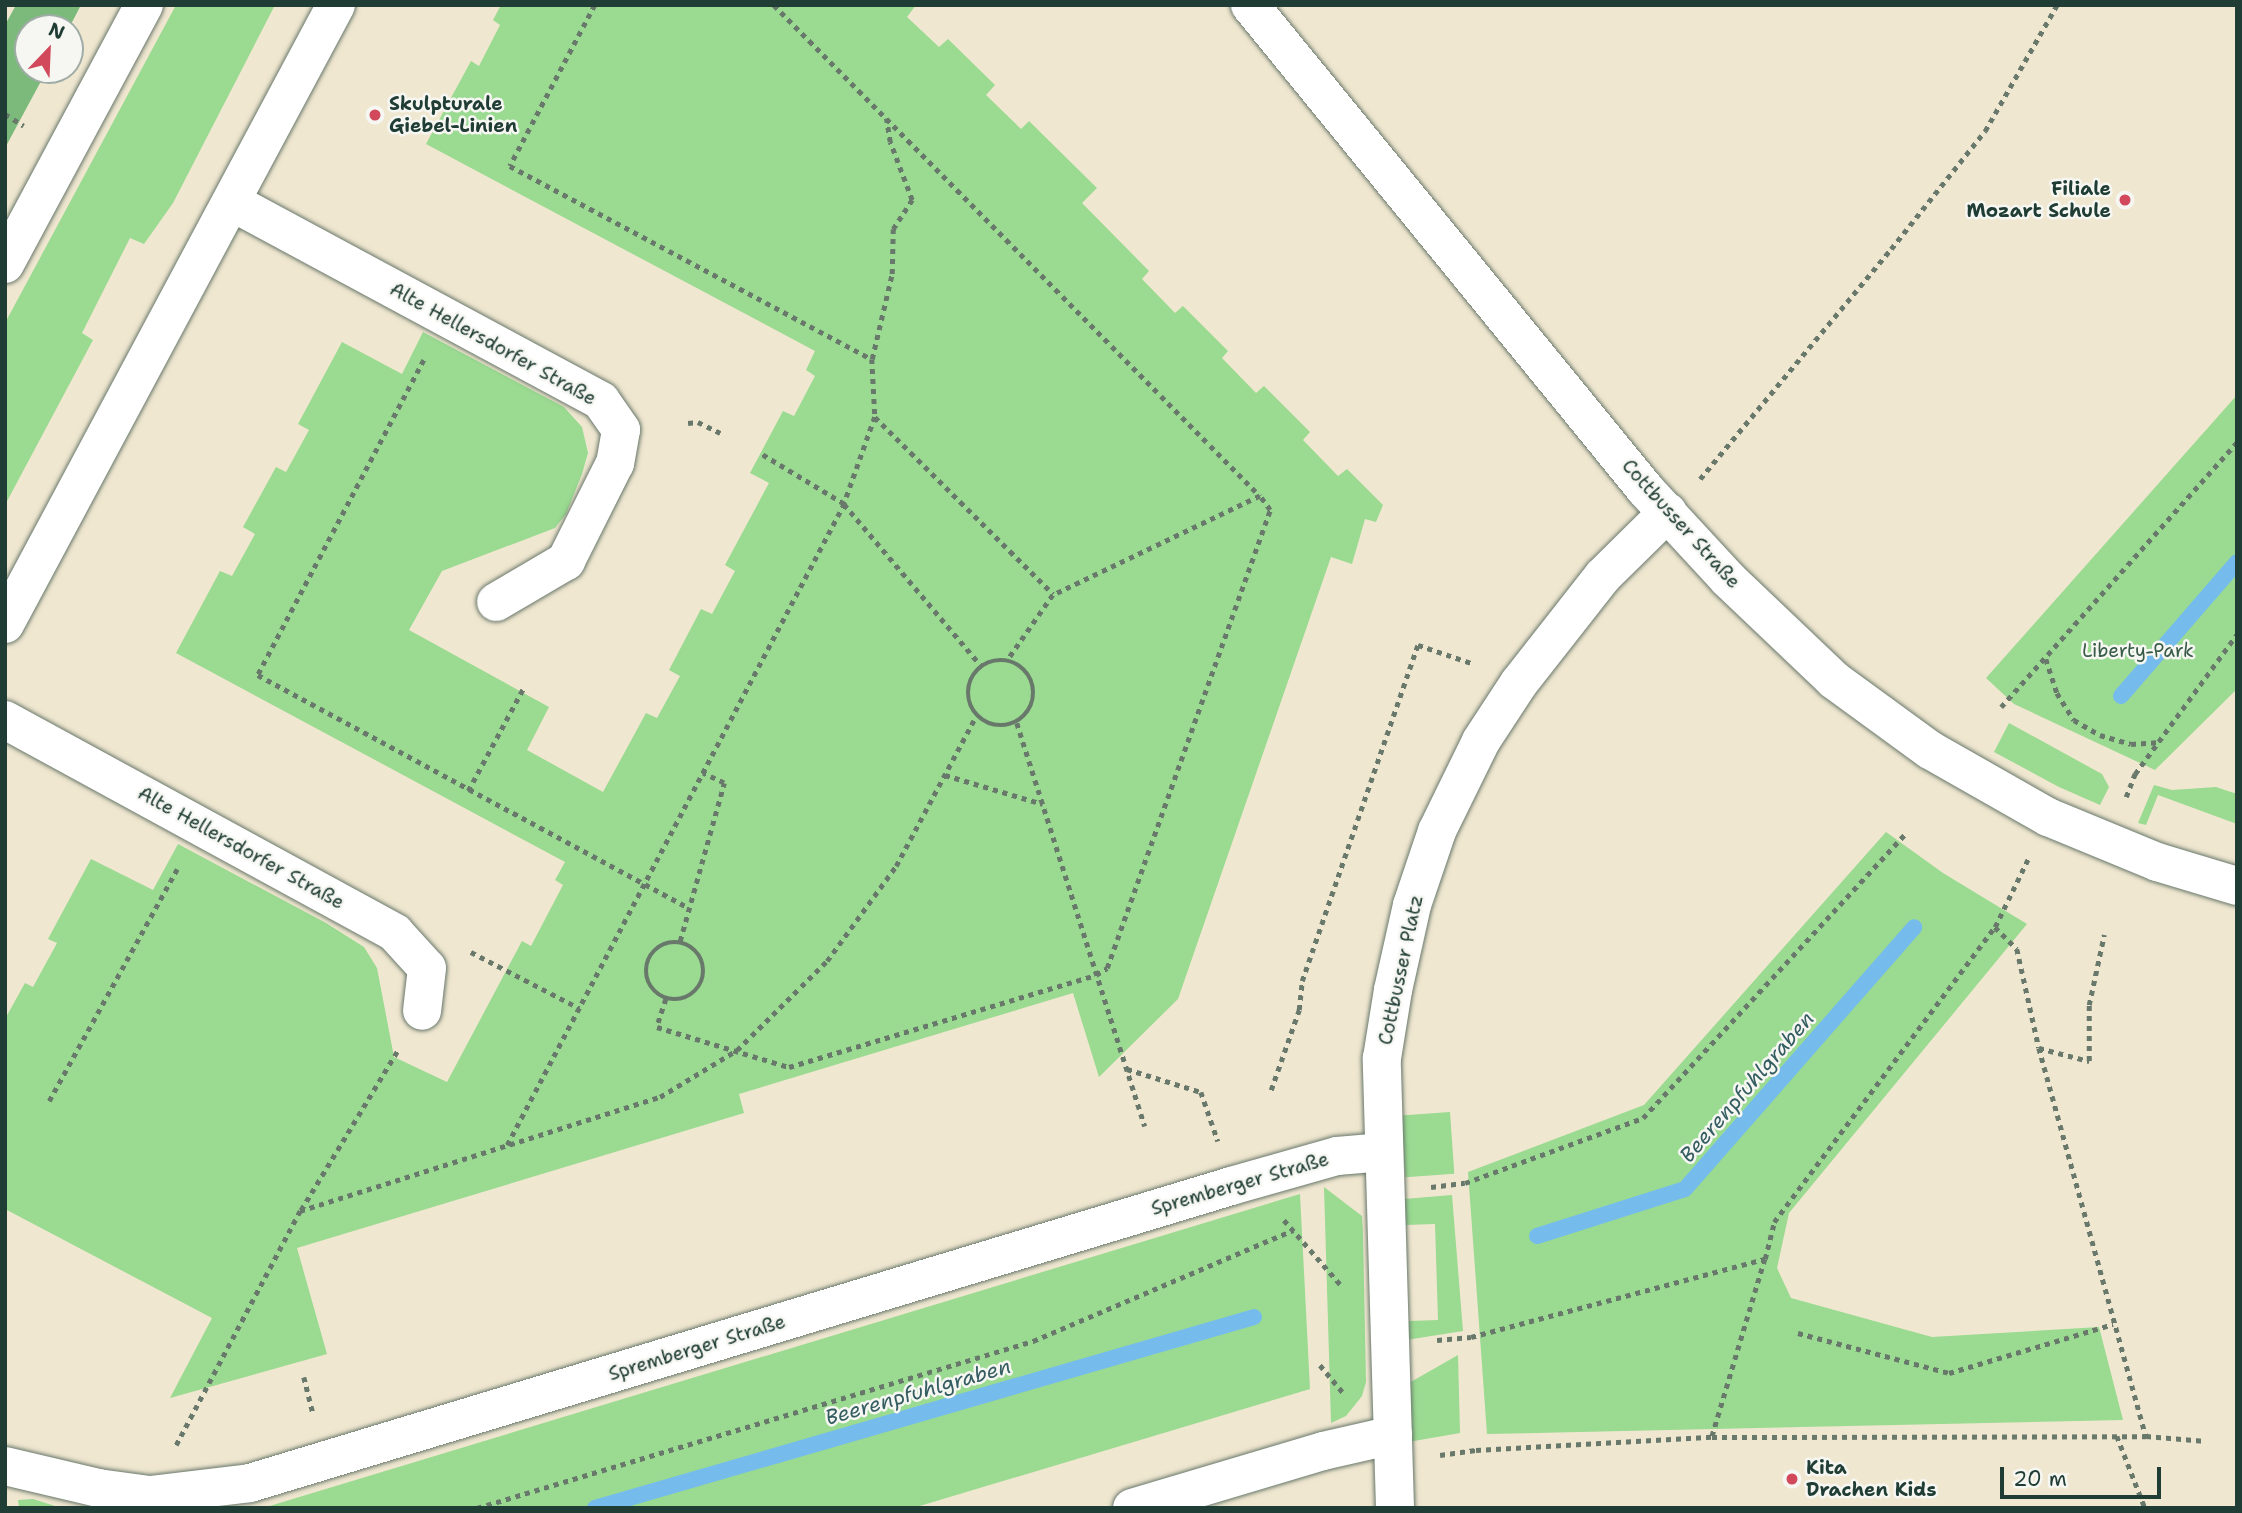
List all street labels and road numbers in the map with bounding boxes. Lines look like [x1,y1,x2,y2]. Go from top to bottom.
street label: Alte Hellersdorfer Straße [386,278,600,410]
street label: Cottbusser Straße [1617,455,1745,593]
street label: Alte Hellersdorfer Straße [134,782,348,914]
street label: Cottbusser Platz [1374,893,1428,1047]
street label: Spremberger Straße [1149,1148,1331,1220]
street label: Spremberger Straße [606,1310,788,1386]

